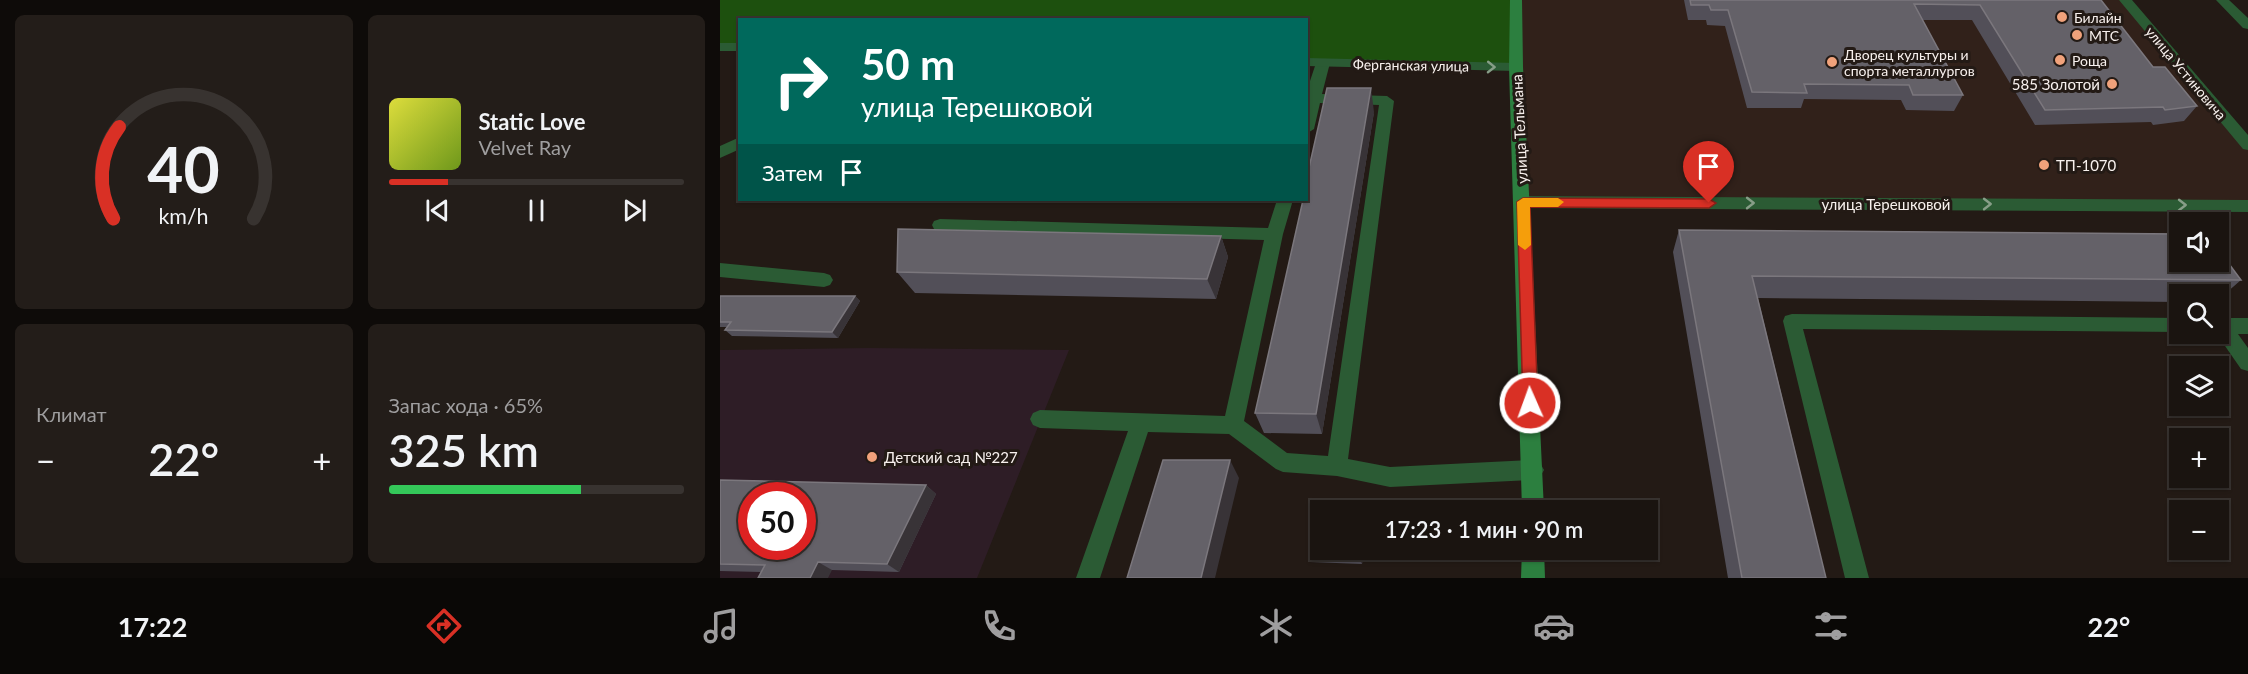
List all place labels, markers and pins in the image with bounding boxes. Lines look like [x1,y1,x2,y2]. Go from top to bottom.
place label: Билайн [2074,9,2122,26]
marker: Билайн [2055,10,2069,24]
place label: МТС [2089,27,2120,44]
marker: МТС [2070,28,2084,42]
place label: Дворец культуры и спорта металлургов [1844,46,1975,79]
place label: Роща [2072,52,2107,69]
marker: Роща [2053,53,2067,67]
marker: Дворец культуры и спорта металлургов [1825,55,1839,69]
place label: 585 Золотой [2012,75,2100,93]
marker: 585 Золотой [2105,77,2119,91]
pin [1683,141,1734,203]
place label: ТП-1070 [2056,156,2117,174]
marker: ТП-1070 [2037,158,2051,172]
place label: Детский сад №227 [884,448,1018,466]
marker: Детский сад №227 [865,450,879,464]

